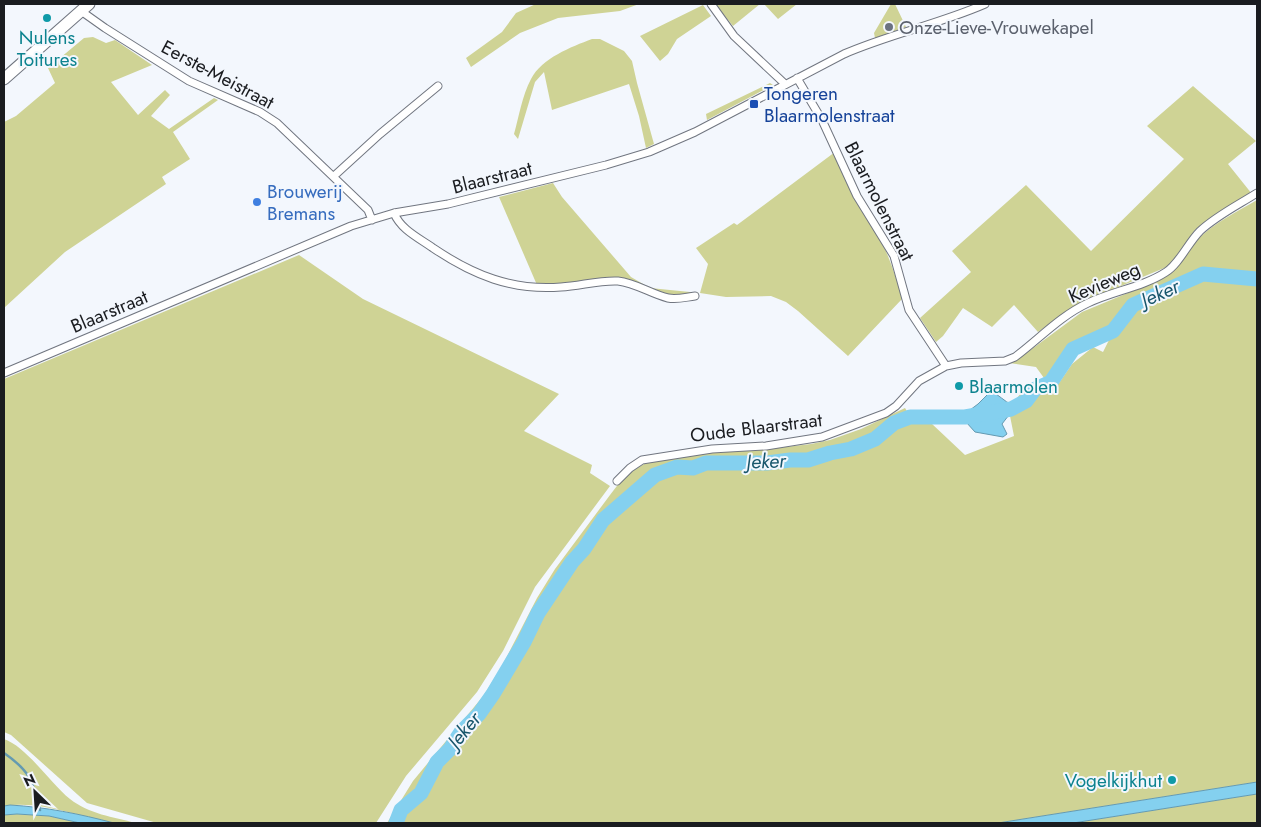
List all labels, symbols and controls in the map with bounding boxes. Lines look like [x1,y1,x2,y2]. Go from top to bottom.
marker: Nulens Toitures [41,12,53,24]
place label: Onze-Lieve-Vrouwekapel [899,14,1094,41]
marker: Onze-Lieve-Vrouwekapel [883,21,895,33]
place label: Nulens Toitures [17,24,78,73]
street label: Eerste-Meistraat [156,33,279,116]
place label: Tongeren Blaarmolenstraat [764,80,895,129]
marker: Tongeren Blaarmolenstraat [748,98,760,110]
street label: Blaarmolenstraat [838,137,921,266]
street label: Blaarstraat [449,154,535,200]
place label: Brouwerij Bremans [267,178,343,227]
marker: Brouwerij Bremans [251,196,263,208]
street label: Kevieweg [1064,255,1144,310]
water label: Jeker [1133,272,1185,316]
street label: Blaarstraat [66,283,152,340]
place label: Blaarmolen [969,373,1058,400]
marker: Blaarmolen [953,380,965,392]
street label: Oude Blaarstraat [689,406,824,449]
water label: Jeker [742,446,788,477]
water label: Jeker [438,705,489,758]
north arrow [10,767,60,817]
place label: Vogelkijkhut [1065,767,1162,794]
text: N [20,769,39,792]
marker: Vogelkijkhut [1166,774,1178,786]

